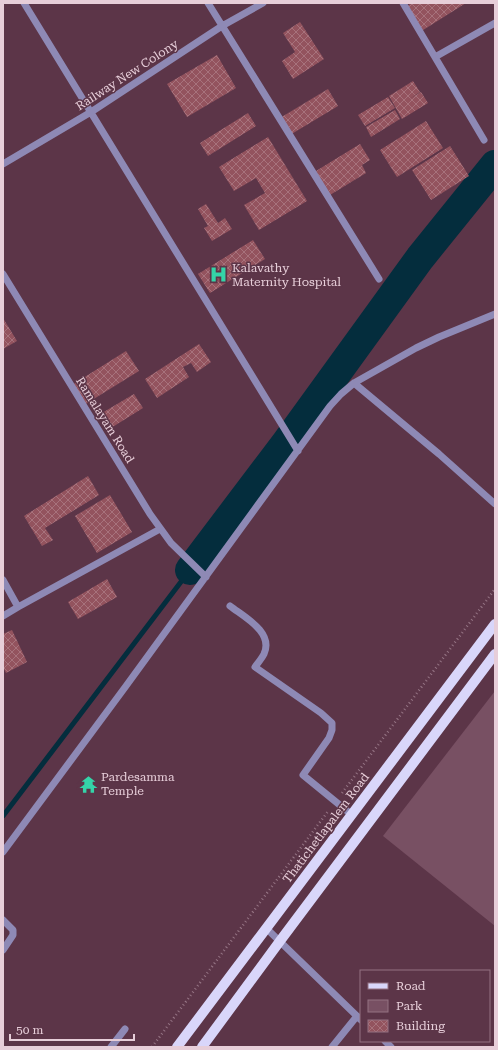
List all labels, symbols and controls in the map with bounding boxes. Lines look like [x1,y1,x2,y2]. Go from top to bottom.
street label: Railway New Colony [73,36,181,113]
place label: Kalavathy Maternity Hospital [232,261,341,289]
hospital icon: Kalavathy Maternity Hospital [209,265,229,285]
street label: Ramalayam Road [73,374,137,466]
place label: Pardesamma Temple [101,770,175,798]
street label: Thatichetlapalem Road [280,770,372,886]
temple icon: Pardesamma Temple [78,774,98,794]
legend [360,970,490,1042]
text: Road [396,979,426,993]
text: Park [396,999,423,1013]
scale bar [10,1016,134,1042]
text: Building [396,1019,445,1033]
text: 50 m [16,1023,43,1037]

